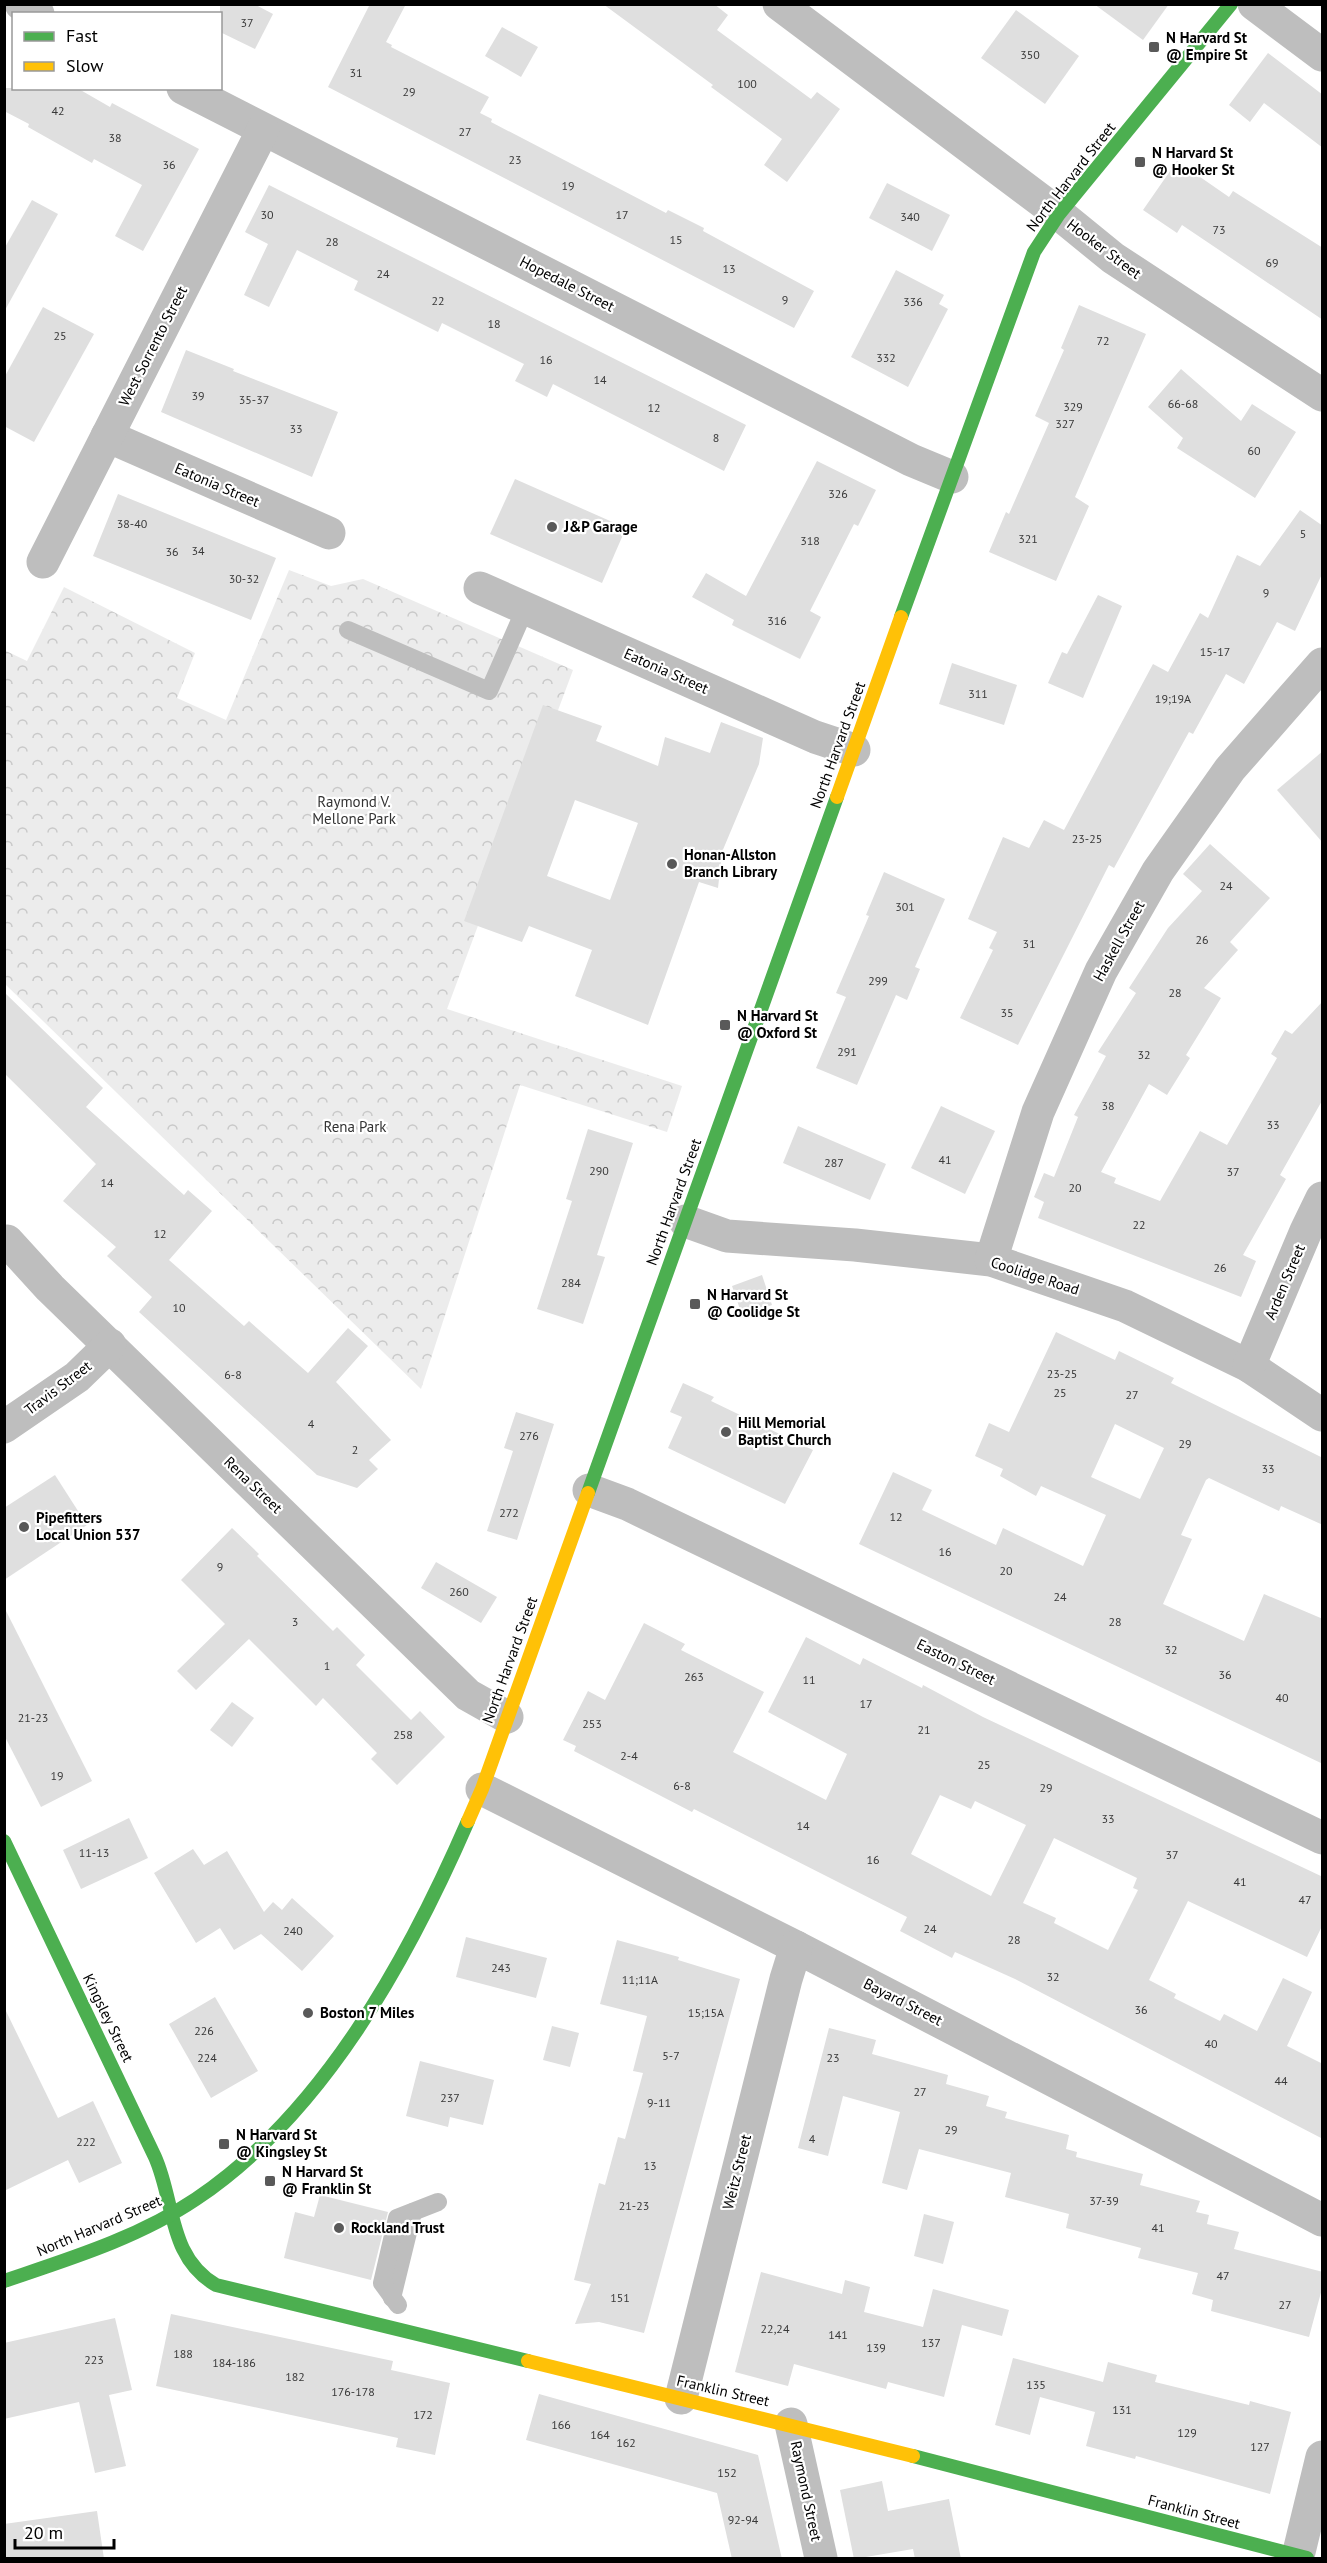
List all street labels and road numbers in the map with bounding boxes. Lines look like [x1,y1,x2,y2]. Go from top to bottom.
street label: North Harvard Street [1022,118,1119,235]
street label: Hooker Street [1063,214,1145,283]
street label: Hopedale Street [517,252,618,316]
street label: West Sorrento Street [114,283,191,409]
street label: Eatonia Street [172,458,263,511]
street label: Eatonia Street [621,643,711,698]
street label: North Harvard Street [806,679,869,811]
street label: Haskell Street [1089,897,1149,985]
street label: North Harvard Street [642,1136,705,1268]
street label: Arden Street [1260,1241,1309,1322]
street label: Coolidge Road [988,1252,1082,1299]
street label: Travis Street [20,1356,95,1419]
street label: Rena Street [220,1452,286,1517]
street label: North Harvard Street [478,1594,541,1726]
street label: Easton Street [914,1634,999,1689]
street label: Kingsley Street [79,1970,138,2065]
street label: Bayard Street [861,1974,946,2030]
street label: Weitz Street [718,2132,755,2212]
street label: North Harvard Street [34,2191,164,2260]
street label: Franklin Street [675,2371,771,2410]
street label: Raymond Street [787,2439,826,2543]
street label: Franklin Street [1146,2490,1242,2533]

